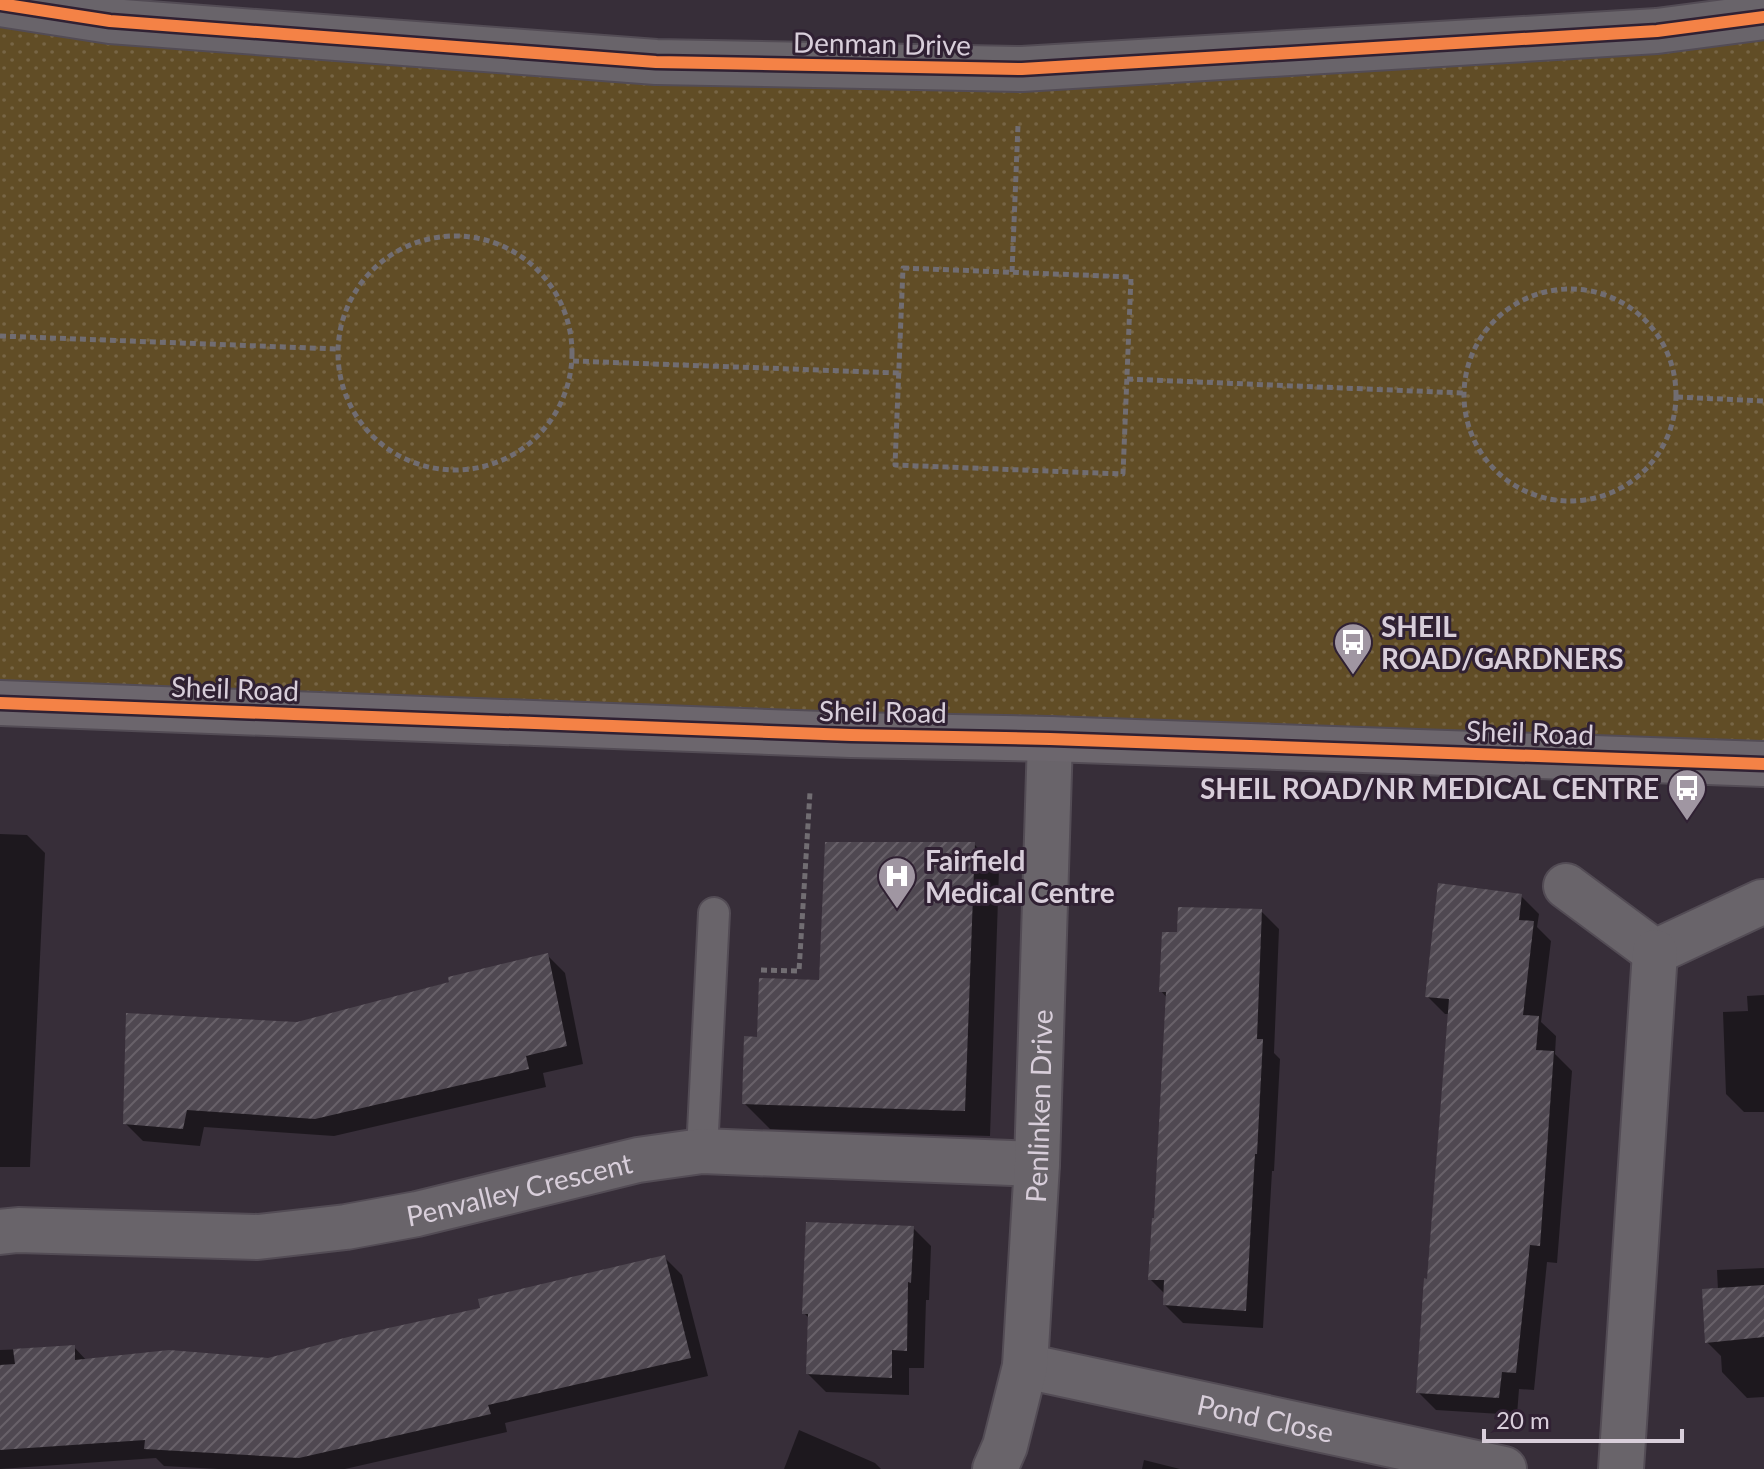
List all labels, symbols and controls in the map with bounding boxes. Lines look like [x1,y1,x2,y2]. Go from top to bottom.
street label: Denman Drive [793,24,971,62]
place label: SHEIL ROAD/GARDNERS [1381,609,1624,675]
bus stop icon: SHEIL ROAD/GARDNERS [1332,621,1374,676]
street label: Sheil Road [170,669,300,707]
street label: Sheil Road [819,693,947,729]
street label: Sheil Road [1465,713,1595,751]
bus stop icon: SHEIL ROAD/NR MEDICAL CENTRE [1666,767,1708,822]
place label: SHEIL ROAD/NR MEDICAL CENTRE [1200,771,1659,805]
place label: Fairfield Medical Centre [925,843,1115,909]
hospital icon: Fairfield Medical Centre [876,855,918,910]
street label: Penlinken Drive [1018,1009,1059,1203]
street label: Penvalley Crescent [403,1145,635,1233]
street label: Pond Close [1194,1387,1337,1449]
scale bar [1484,1393,1682,1443]
text: 20 m [1496,1405,1550,1434]

